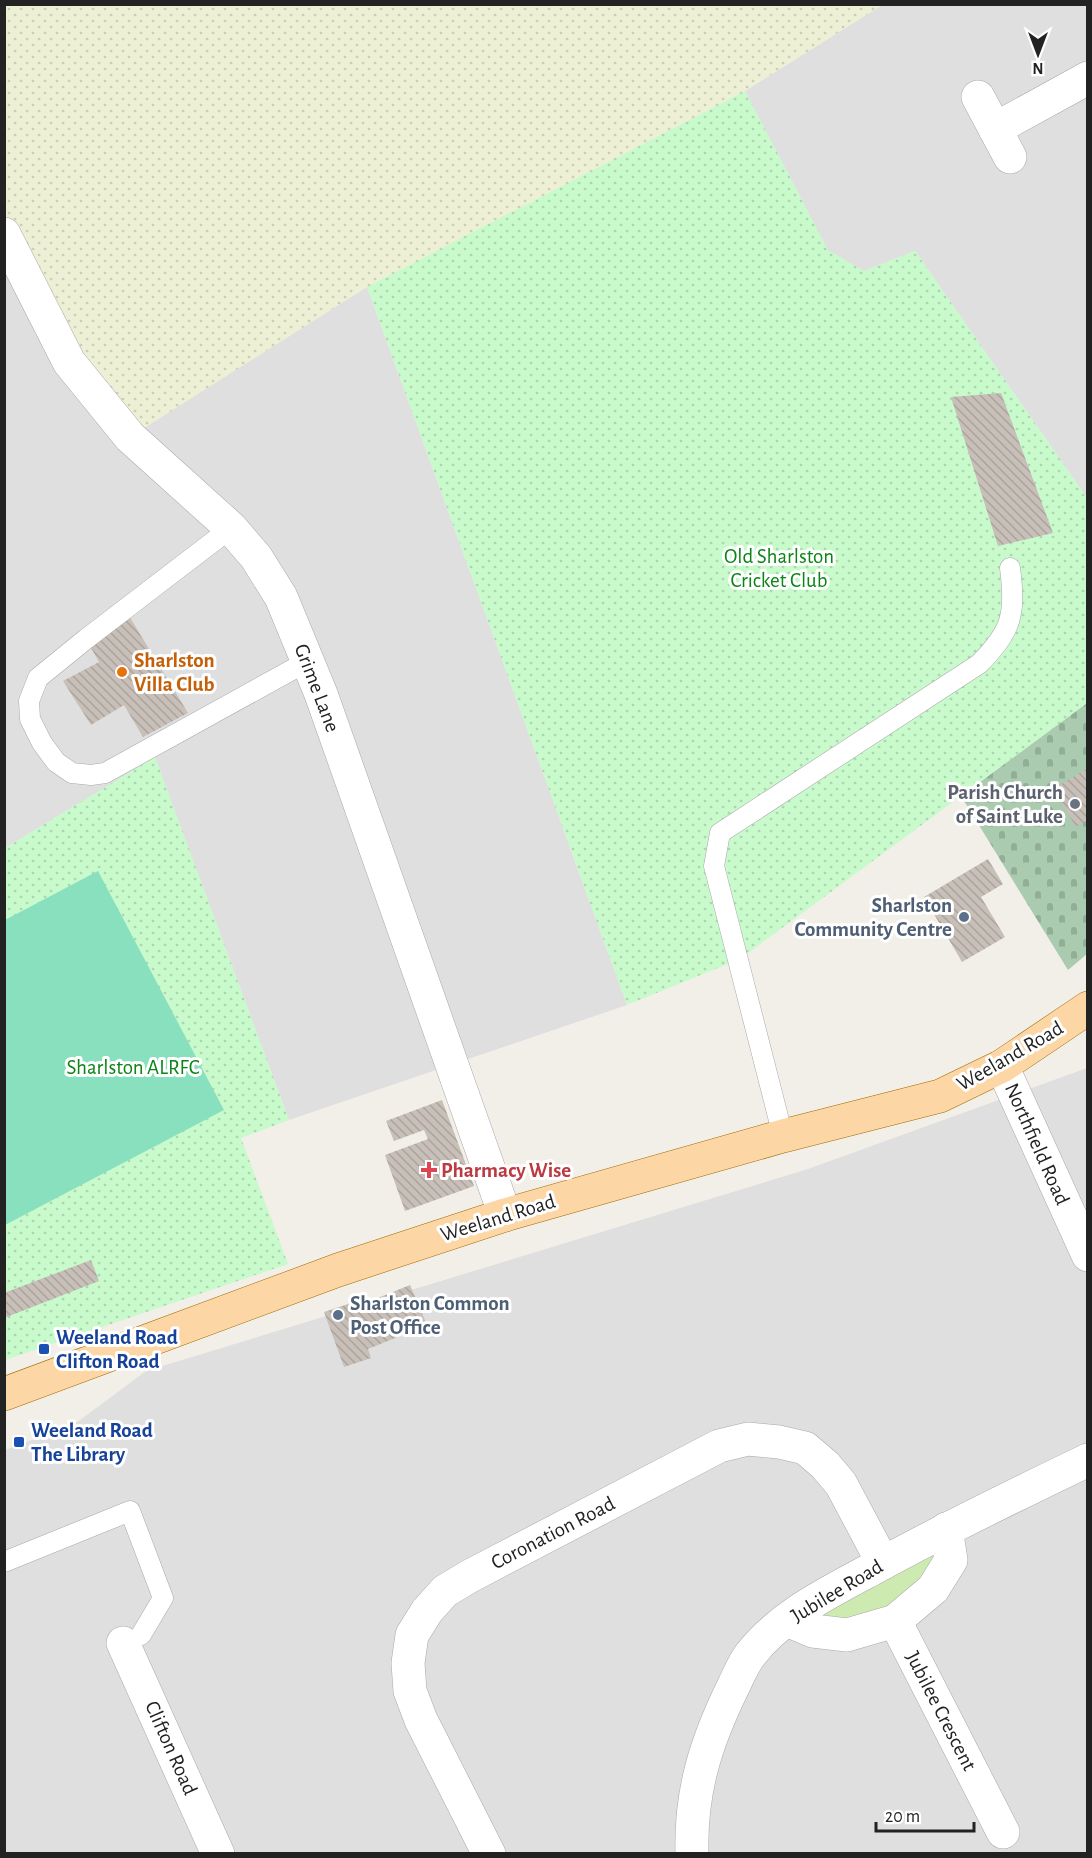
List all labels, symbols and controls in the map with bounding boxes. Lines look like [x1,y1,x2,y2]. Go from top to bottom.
north arrow [1008,24,1068,84]
text: N [1032,60,1044,76]
park label: Old Sharlston Cricket Club [724,546,834,591]
street label: Grime Lane [291,641,343,735]
place label: Sharlston Villa Club [134,650,215,695]
marker: Sharlston Villa Club [115,665,129,679]
place label: Parish Church of Saint Luke [947,782,1063,827]
marker: Parish Church of Saint Luke [1068,797,1082,811]
place label: Sharlston Community Centre [795,895,952,940]
marker: Sharlston Community Centre [957,910,971,924]
street label: Weeland Road [953,1017,1067,1095]
park label: Sharlston ALRFC [66,1057,200,1078]
street label: Northfield Road [1001,1080,1073,1208]
place label: Pharmacy Wise [441,1160,571,1181]
marker: Pharmacy Wise [422,1163,436,1177]
street label: Weeland Road [438,1191,558,1245]
place label: Sharlston Common Post Office [350,1293,510,1338]
marker: Sharlston Common Post Office [331,1308,345,1322]
place label: Weeland Road Clifton Road [56,1327,178,1372]
marker: Weeland Road Clifton Road [37,1342,51,1356]
place label: Weeland Road The Library [31,1420,153,1465]
marker: Weeland Road The Library [12,1435,26,1449]
street label: Coronation Road [488,1493,618,1573]
street label: Jubilee Road [788,1555,887,1626]
street label: Jubilee Crescent [902,1648,980,1774]
street label: Clifton Road [141,1698,201,1798]
scale bar [876,1795,974,1833]
text: 20 m [885,1808,920,1826]

